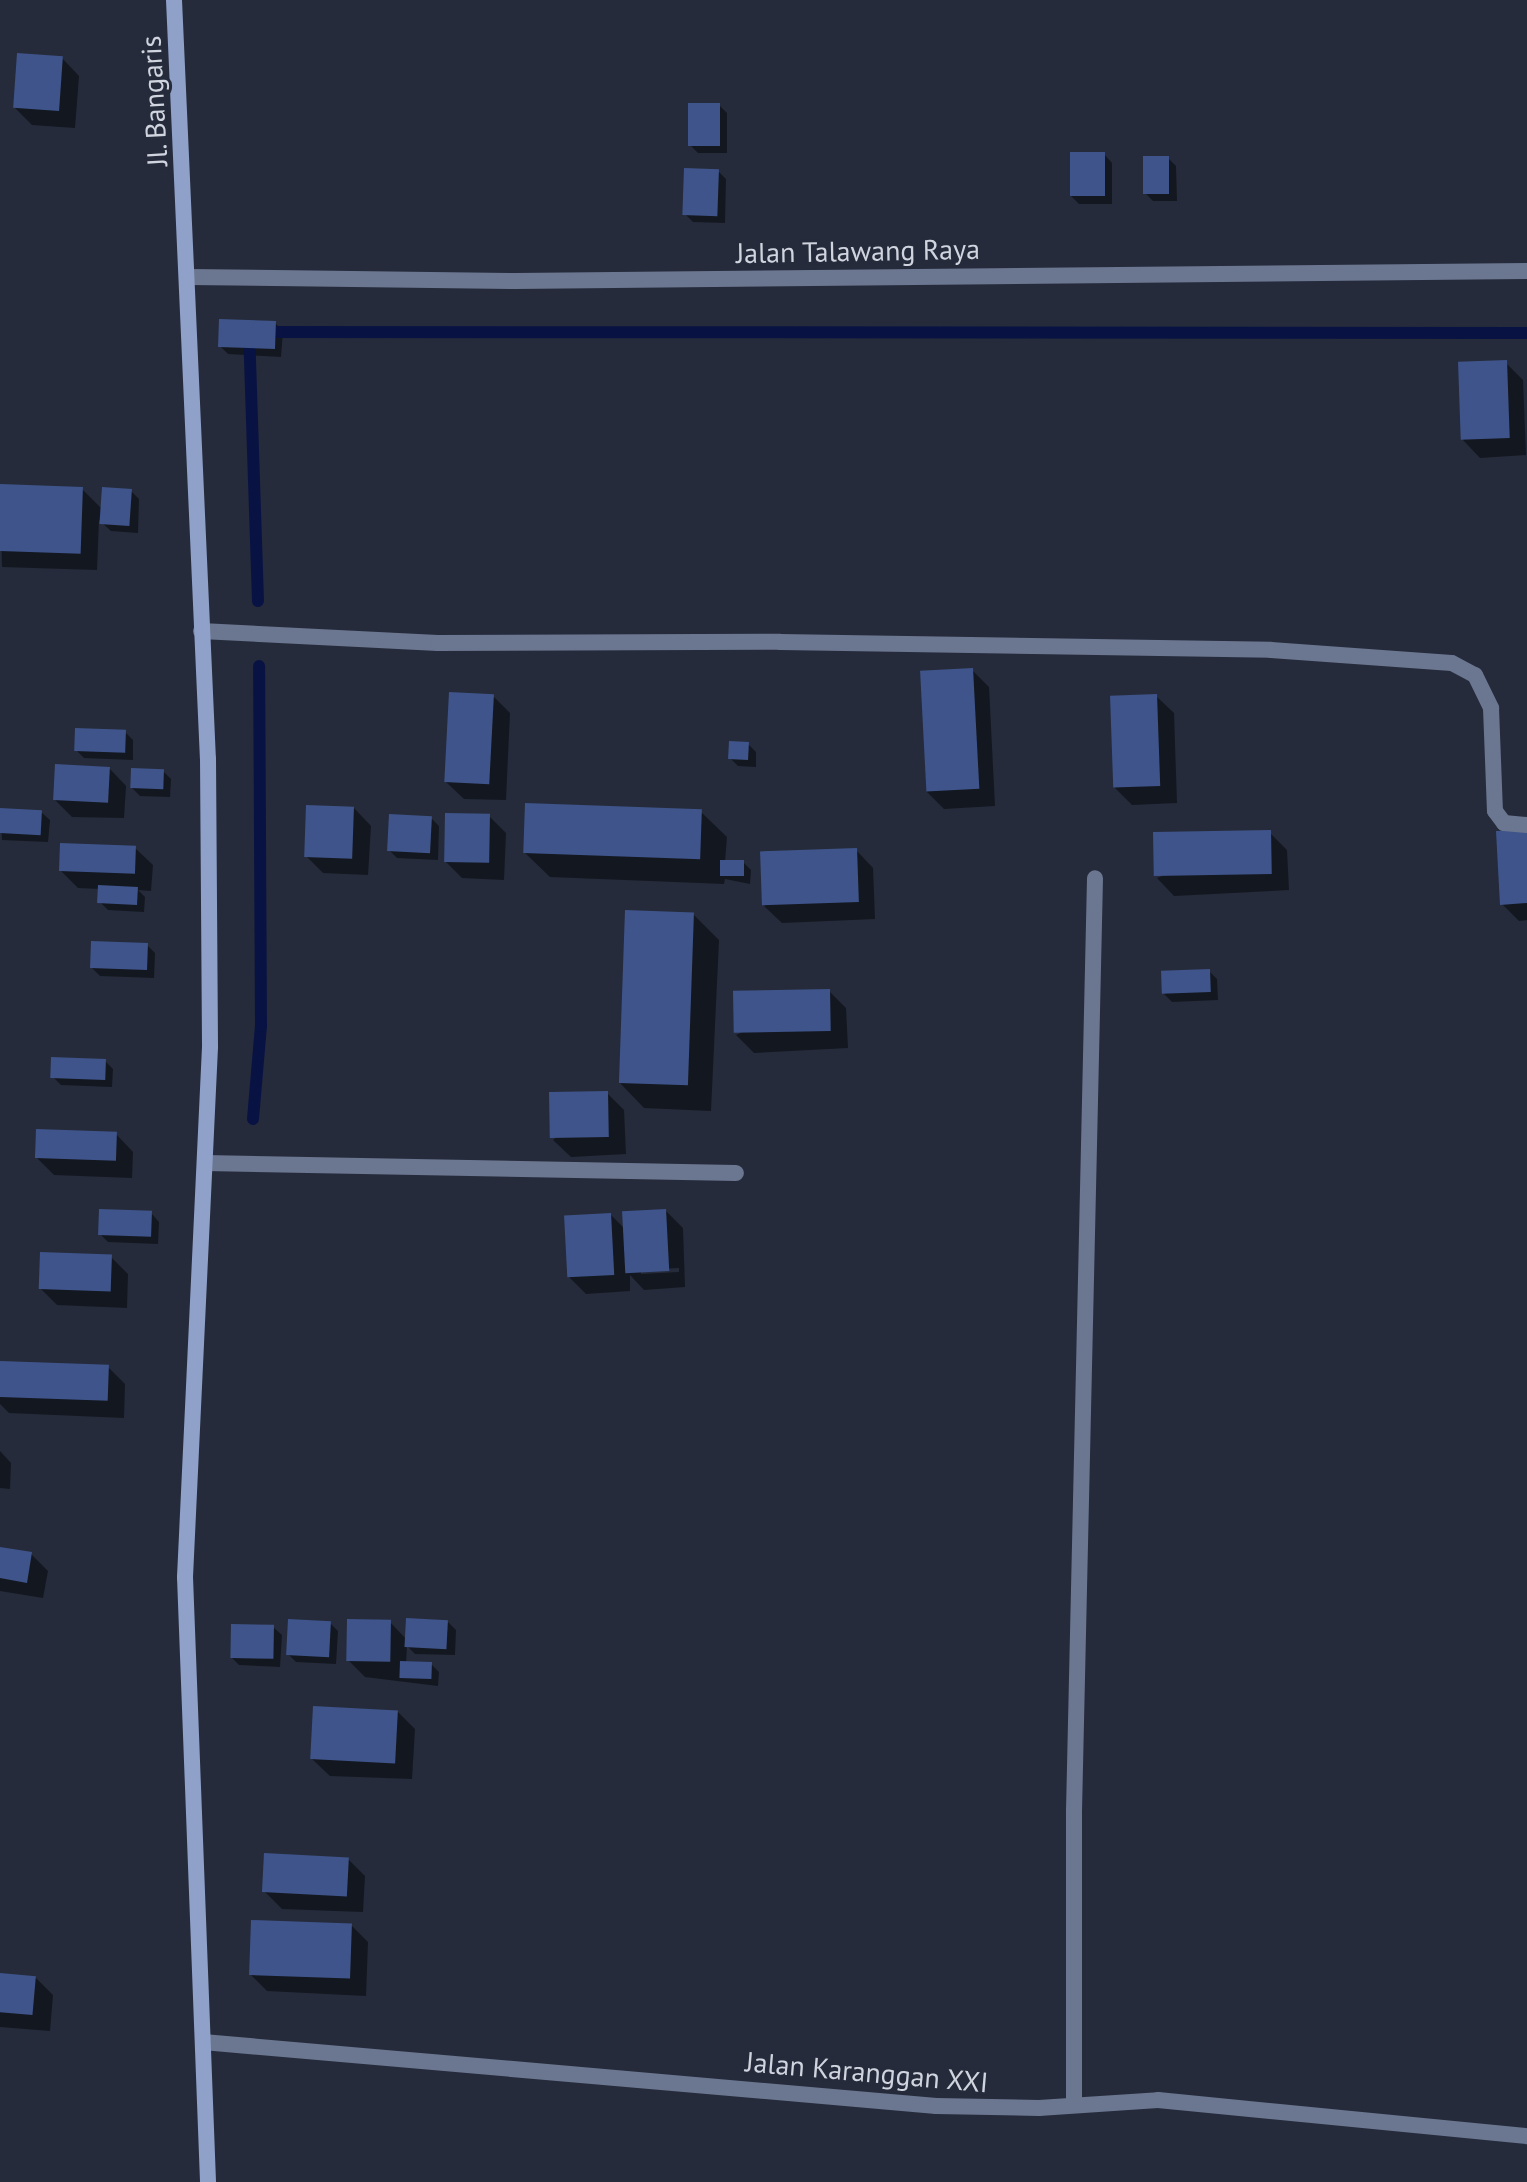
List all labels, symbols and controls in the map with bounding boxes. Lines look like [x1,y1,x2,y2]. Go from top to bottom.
street label: Jl. Bangaris [134,34,174,168]
street label: Jalan Talawang Raya [735,232,981,270]
street label: Jalan Karanggan XXI [744,2045,990,2099]

